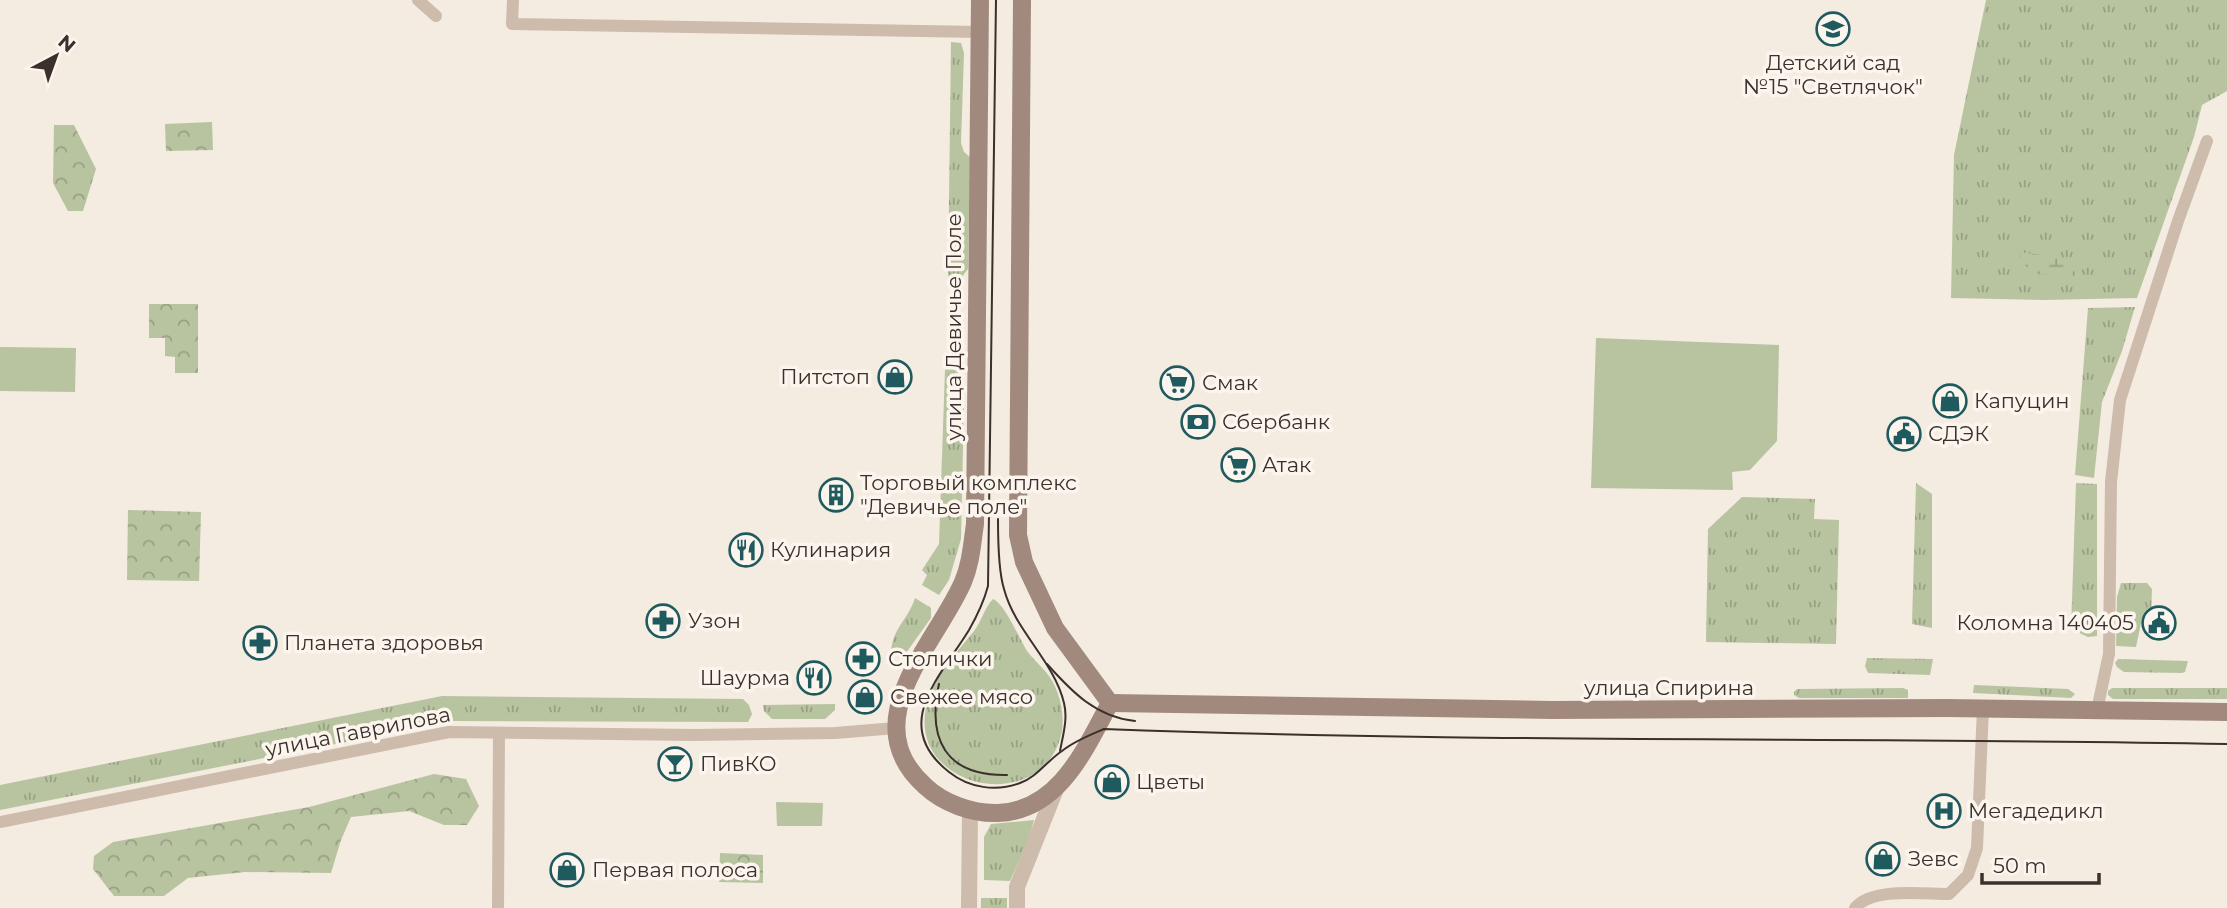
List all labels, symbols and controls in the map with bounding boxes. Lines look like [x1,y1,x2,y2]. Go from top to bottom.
school or university icon: Детский сад №15 "Светлячок" [1814,10,1852,48]
north arrow [21,21,91,91]
text: N [53,30,80,57]
place label: Детский сад №15 "Светлячок" [1743,50,1923,99]
street label: улица Девичье Поле [941,213,966,442]
shop icon: Питстоп [876,358,914,396]
place label: Питстоп [780,364,870,389]
supermarket icon: Смак [1158,364,1196,402]
place label: Смак [1202,370,1258,395]
shop icon: Капуцин [1931,382,1969,420]
place label: Капуцин [1974,388,2070,413]
bank icon: Сбербанк [1179,403,1217,441]
place label: Сбербанк [1222,409,1330,434]
public building icon: СДЭК [1885,415,1923,453]
place label: СДЭК [1928,421,1989,446]
supermarket icon: Атак [1219,446,1257,484]
place label: Атак [1262,452,1311,477]
place label: Торговый комплекс "Девичье поле" [860,470,1077,519]
building icon: Торговый комплекс "Девичье поле" [817,476,855,514]
restaurant icon: Кулинария [727,531,765,569]
place label: Кулинария [770,537,891,562]
pharmacy icon: Узон [644,602,682,640]
public building icon: Коломна 140405 [2140,604,2178,642]
place label: Узон [688,608,741,633]
place label: Коломна 140405 [1956,610,2134,635]
pharmacy icon: Планета здоровья [241,624,279,662]
place label: Планета здоровья [284,630,484,655]
pharmacy icon: Столички [844,640,882,678]
place label: Столички [888,646,992,671]
restaurant icon: Шаурма [795,659,833,697]
place label: Шаурма [700,665,790,690]
street label: улица Спирина [1583,675,1754,700]
shop icon: Свежее мясо [846,678,884,716]
place label: Свежее мясо [890,684,1033,709]
street label: улица Гаврилова [262,701,453,762]
bar icon: ПивКО [656,745,694,783]
place label: ПивКО [700,751,777,776]
shop icon: Цветы [1093,763,1131,801]
place label: Цветы [1136,769,1205,794]
hospital icon: Мегадедикл [1925,792,1963,830]
place label: Мегадедикл [1968,798,2103,823]
shop icon: Зевс [1864,840,1902,878]
scale bar [1982,842,2099,886]
place label: Зевс [1908,846,1959,871]
shop icon: Первая полоса [548,851,586,889]
text: 50 m [1993,853,2047,878]
place label: Первая полоса [592,857,758,882]

